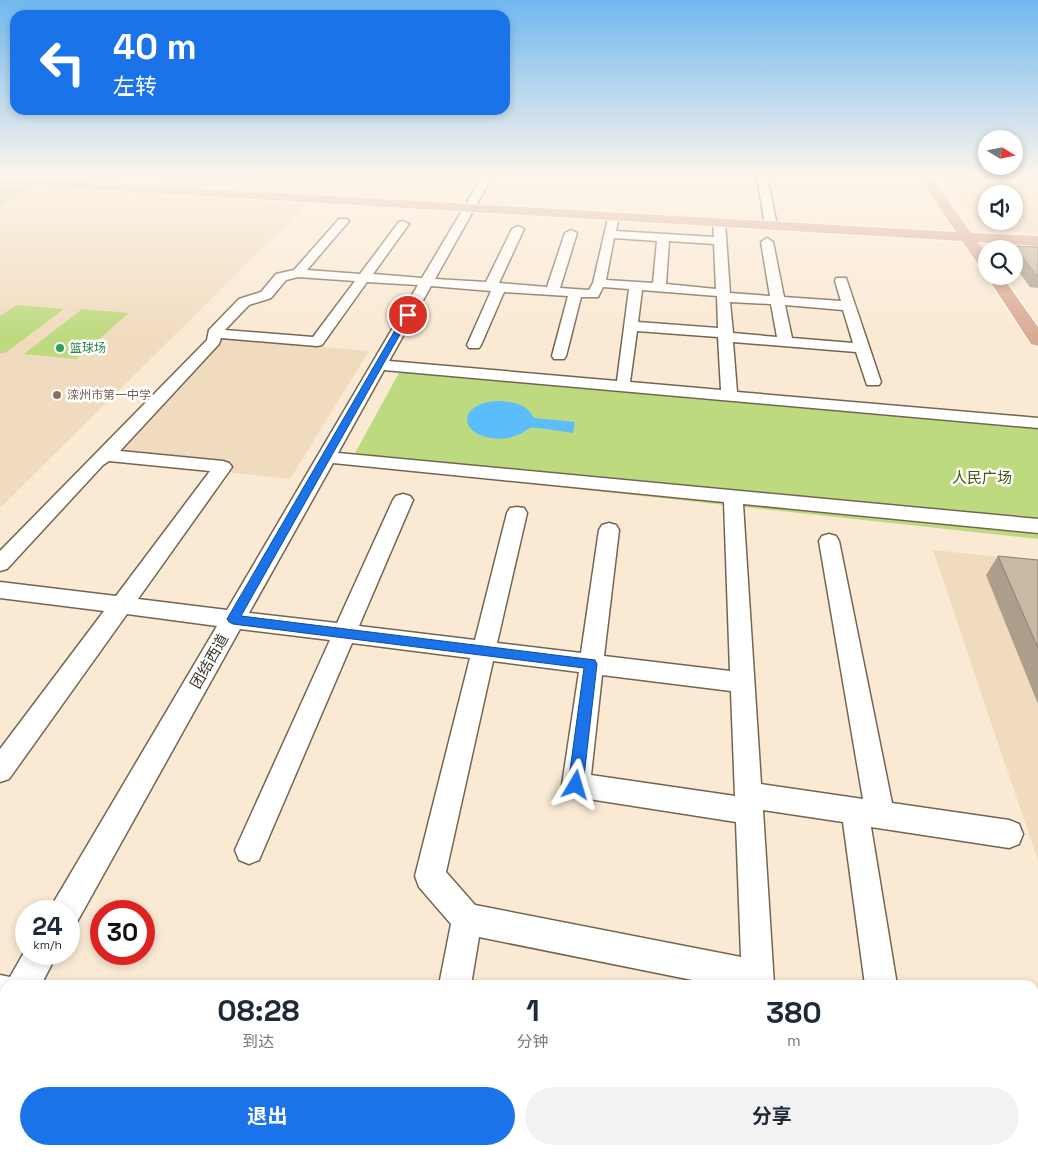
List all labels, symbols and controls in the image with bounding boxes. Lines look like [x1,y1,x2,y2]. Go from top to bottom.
text: 40 m [113,25,197,69]
icon: left [30,30,95,95]
text: 左转 [113,72,157,100]
north arrow [978,130,1022,175]
map controls [978,130,1023,285]
button: sound [978,185,1023,230]
button: search [978,240,1023,285]
pin [387,294,429,336]
icon: arrive [394,301,422,329]
place label: 篮球场 [70,340,106,356]
marker: 篮球场 [54,342,66,354]
place label: 滦州市第一中学 [67,387,151,403]
marker: 滦州市第一中学 [51,389,63,401]
park label: 人民广场 [952,468,1012,487]
street label: 团结西道 [186,630,232,692]
position arrow [549,758,601,810]
speed limit sign: 30 [90,900,155,965]
text: 24 [32,910,63,942]
text: km/h [33,937,62,953]
text: 08:28 [217,991,299,1030]
text: 1 [526,991,540,1030]
text: 380 [766,993,822,1032]
text: m [787,1030,801,1051]
text: 到达 [242,1031,274,1052]
text: 分钟 [517,1031,549,1052]
button: 退出 [20,1087,515,1145]
button: 分享 [525,1087,1019,1145]

